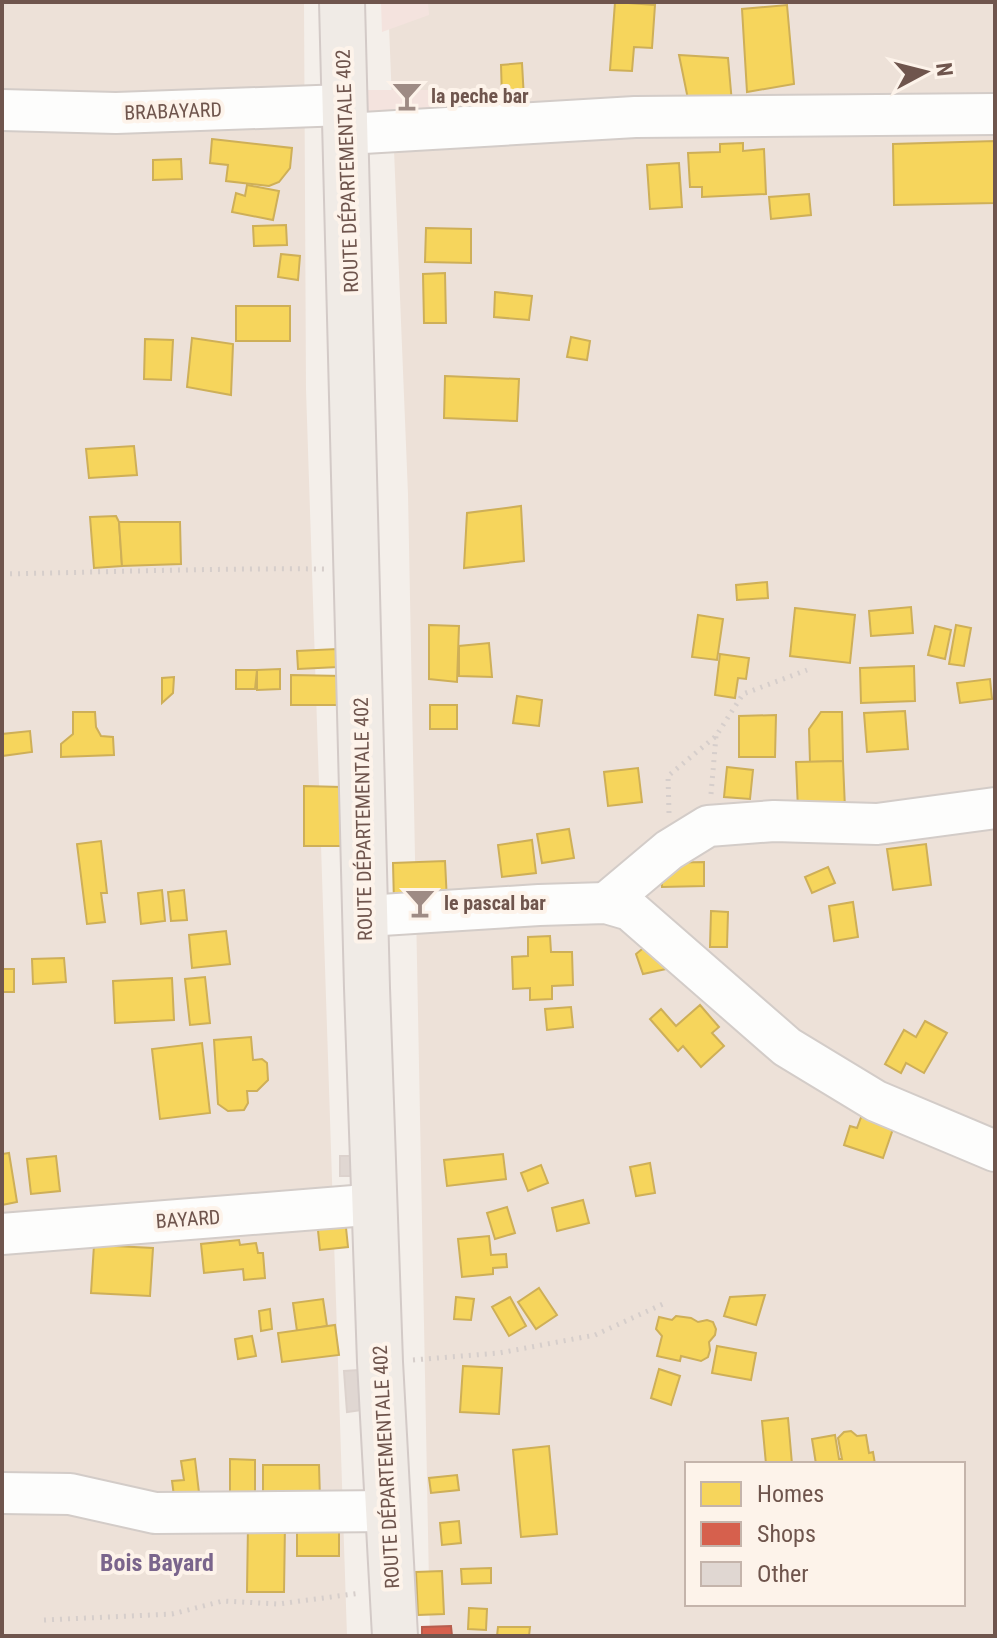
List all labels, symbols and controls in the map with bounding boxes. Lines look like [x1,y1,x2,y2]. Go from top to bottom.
north arrow [885,32,965,112]
street label: ROUTE DÉPARTEMENTALE 402 [331,49,363,293]
text: N [931,61,958,78]
bar icon: la peche bar [390,79,424,113]
place label: la peche bar [431,84,529,108]
street label: BRABAYARD [124,97,222,125]
street label: ROUTE DÉPARTEMENTALE 402 [349,697,377,941]
bar icon: le pascal bar [403,886,437,920]
place label: le pascal bar [444,891,546,915]
street label: BAYARD [155,1205,221,1233]
street label: ROUTE DÉPARTEMENTALE 402 [368,1345,404,1589]
legend [685,1462,965,1606]
text: Homes [757,1480,824,1508]
text: Shops [757,1520,816,1548]
district label: Bois Bayard [100,1549,214,1577]
text: Other [757,1560,809,1588]

